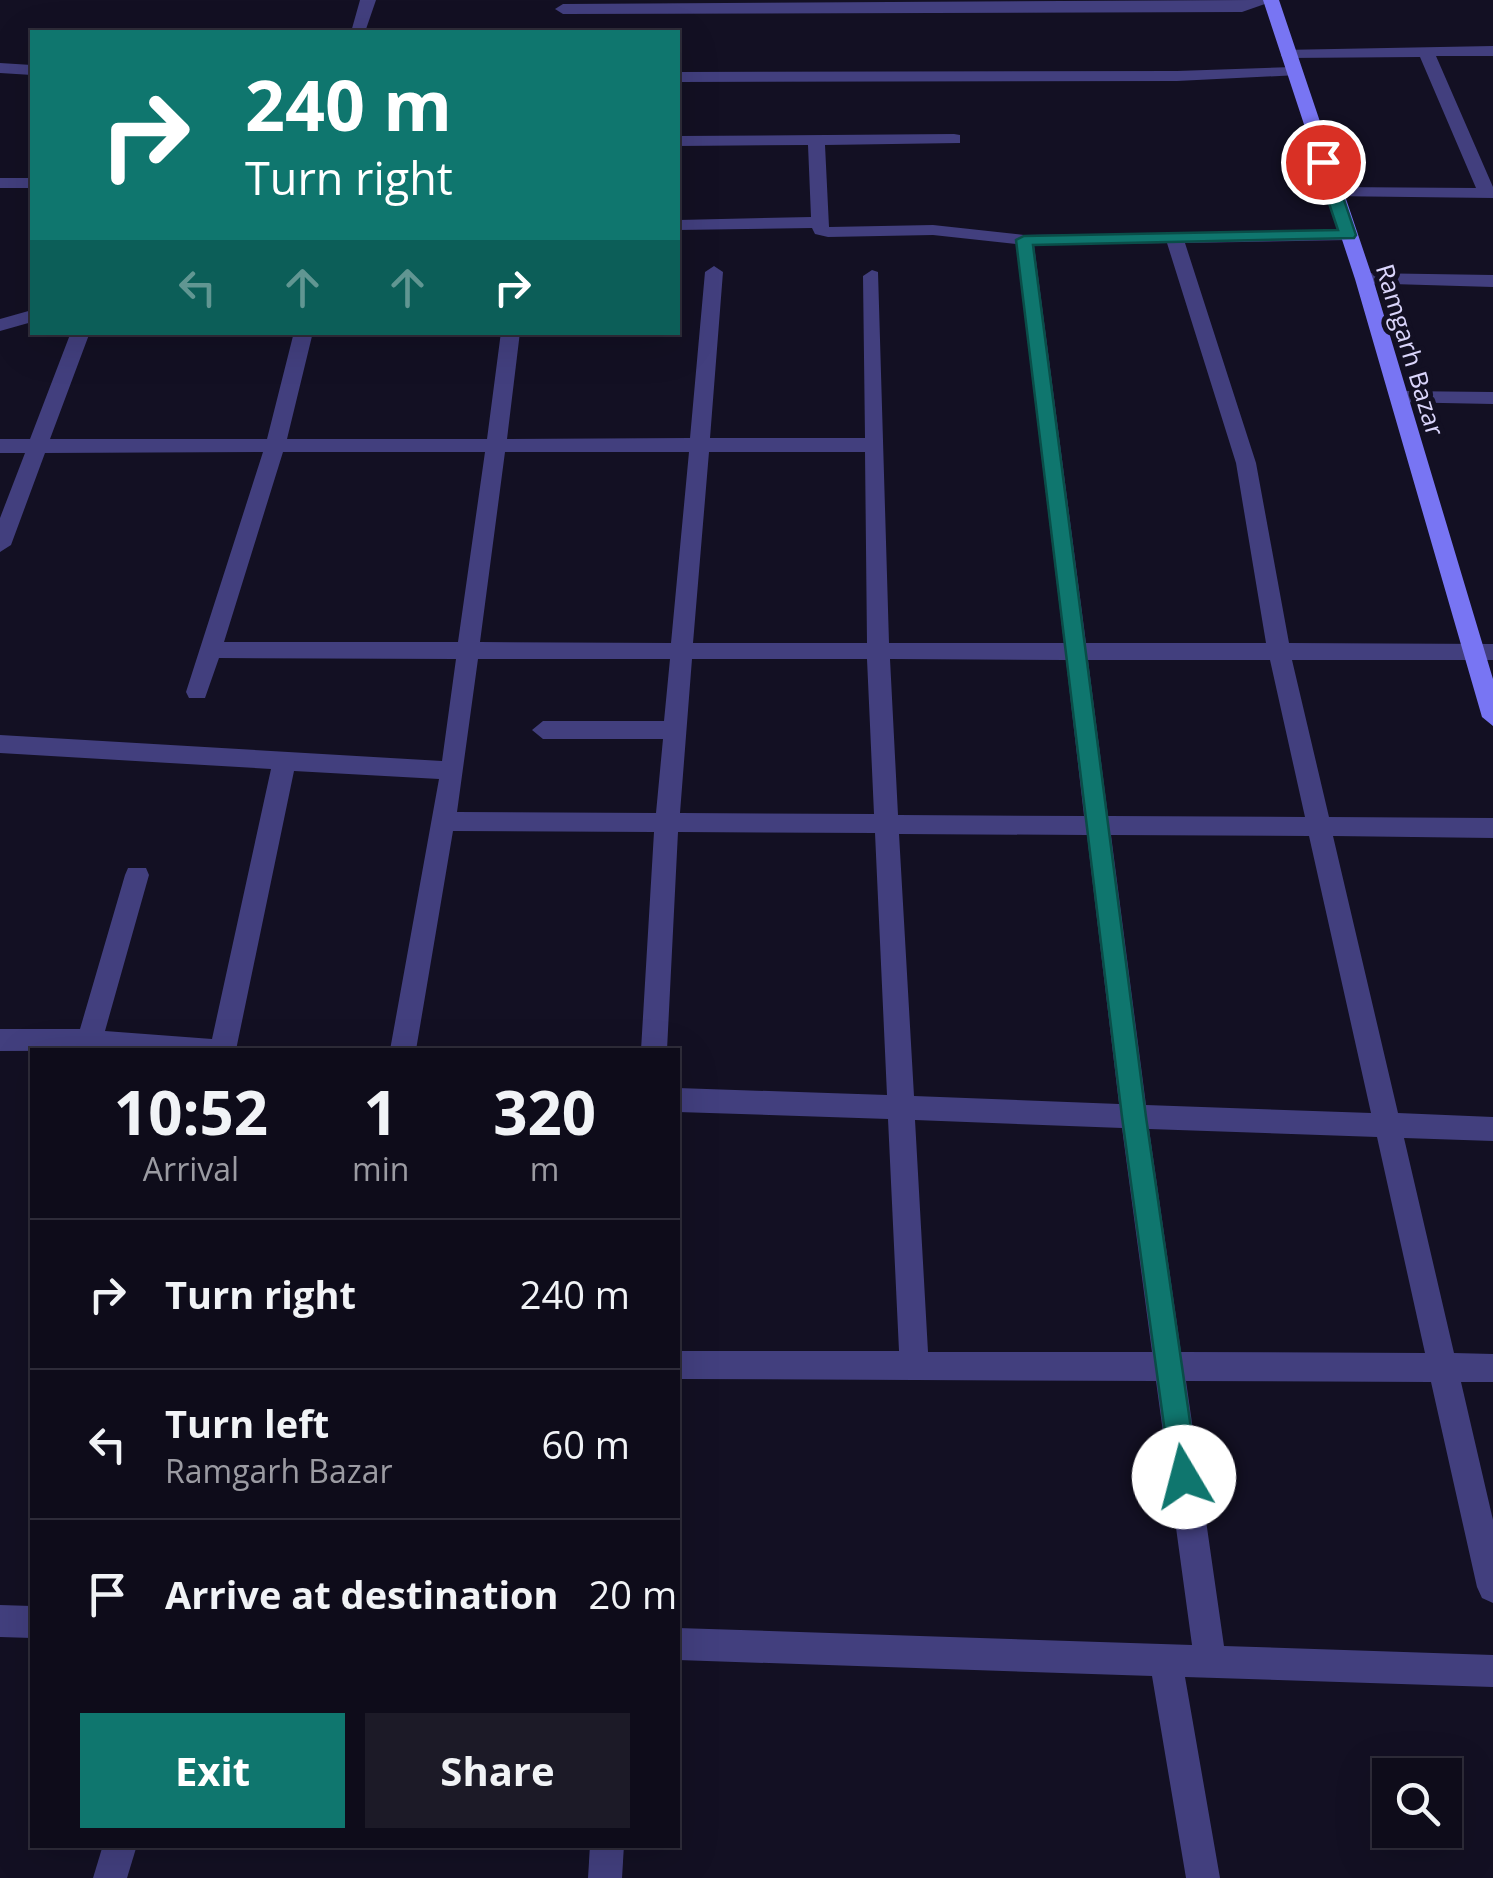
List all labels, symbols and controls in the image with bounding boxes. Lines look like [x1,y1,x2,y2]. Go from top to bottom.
text: 240 m [245,56,452,152]
icon: right [80,70,210,200]
pin [1281,120,1366,205]
icon: arrive [1296,135,1351,190]
text: Turn right [245,147,453,208]
icon: left [170,260,225,315]
icon: ahead [275,260,330,315]
icon: ahead [380,260,435,315]
icon: right [485,260,540,315]
street label: Ramgarh Bazar [1369,260,1453,440]
text: 10:52 [114,1071,268,1153]
text: 1 [364,1071,398,1153]
text: 320 [493,1071,596,1153]
text: Arrival [143,1147,239,1190]
text: min [352,1147,409,1190]
text: m [530,1147,559,1190]
icon: right [80,1267,135,1322]
text: Turn right [165,1268,356,1320]
text: 240 m [520,1268,630,1320]
text: Turn left [165,1397,329,1449]
icon: left [80,1417,135,1472]
text: 60 m [541,1418,630,1470]
position arrow [1132,1425,1236,1529]
text: Ramgarh Bazar [165,1449,393,1492]
icon: arrive [80,1567,135,1622]
text: Arrive at destination [165,1568,559,1620]
text: 20 m [589,1568,677,1620]
button: Exit [80,1713,345,1828]
button: Share [365,1713,630,1828]
map controls [1372,1758,1462,1848]
button: search [1372,1758,1462,1848]

